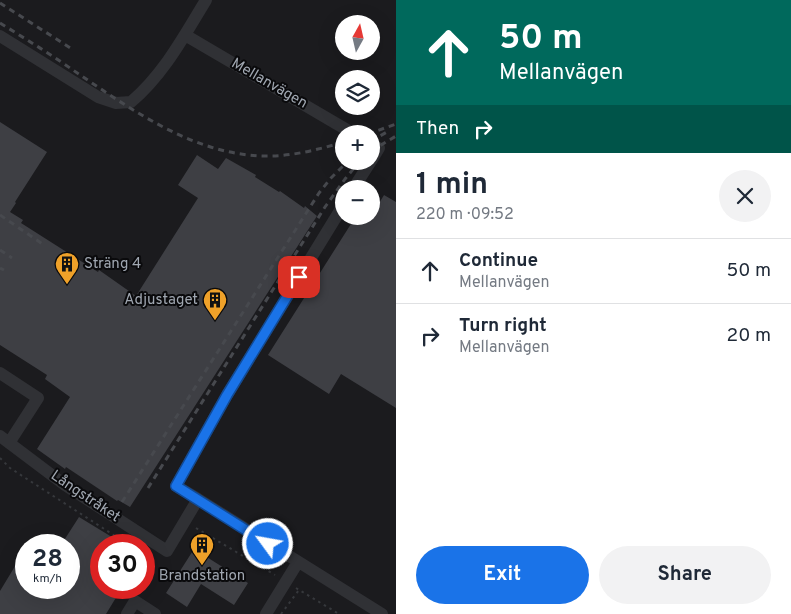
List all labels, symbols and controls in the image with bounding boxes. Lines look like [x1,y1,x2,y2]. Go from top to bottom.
north arrow [335,15,380,60]
map controls [335,15,380,225]
text: 50 m [499,17,583,61]
icon: ahead [416,20,481,85]
street label: Mellanvägen [228,55,310,113]
text: Mellanvägen [499,60,623,87]
button: layers [335,70,380,115]
icon: right [469,115,497,143]
text: Then [416,117,459,141]
button: + [335,125,380,170]
text: 1 min [416,167,488,204]
button: close [719,170,771,222]
button: − [335,180,380,225]
text: 220 m · 09:52 [416,205,514,225]
text: Continue [459,249,538,273]
building icon: Sträng 4 [54,251,80,285]
place label: Sträng 4 [84,255,141,274]
pin [278,256,320,298]
icon: ahead [416,257,444,285]
text: 50 m [726,259,771,283]
icon: arrive [285,263,313,291]
text: Mellanvägen [459,273,549,293]
building icon: Adjustaget [202,287,228,321]
place label: Adjustaget [124,291,198,310]
text: Turn right [459,314,547,338]
icon: right [416,322,444,350]
text: 20 m [727,324,771,348]
text: Mellanvägen [459,338,549,358]
street label: Långstråket [47,467,123,527]
position arrow [241,517,293,569]
building icon: Brandstation [189,532,215,566]
speed limit sign: 30 [90,534,155,599]
text: 28 [32,544,63,576]
button: Exit [416,546,589,604]
button: Share [599,546,771,604]
place label: Brandstation [159,567,245,586]
text: km/h [33,571,62,587]

